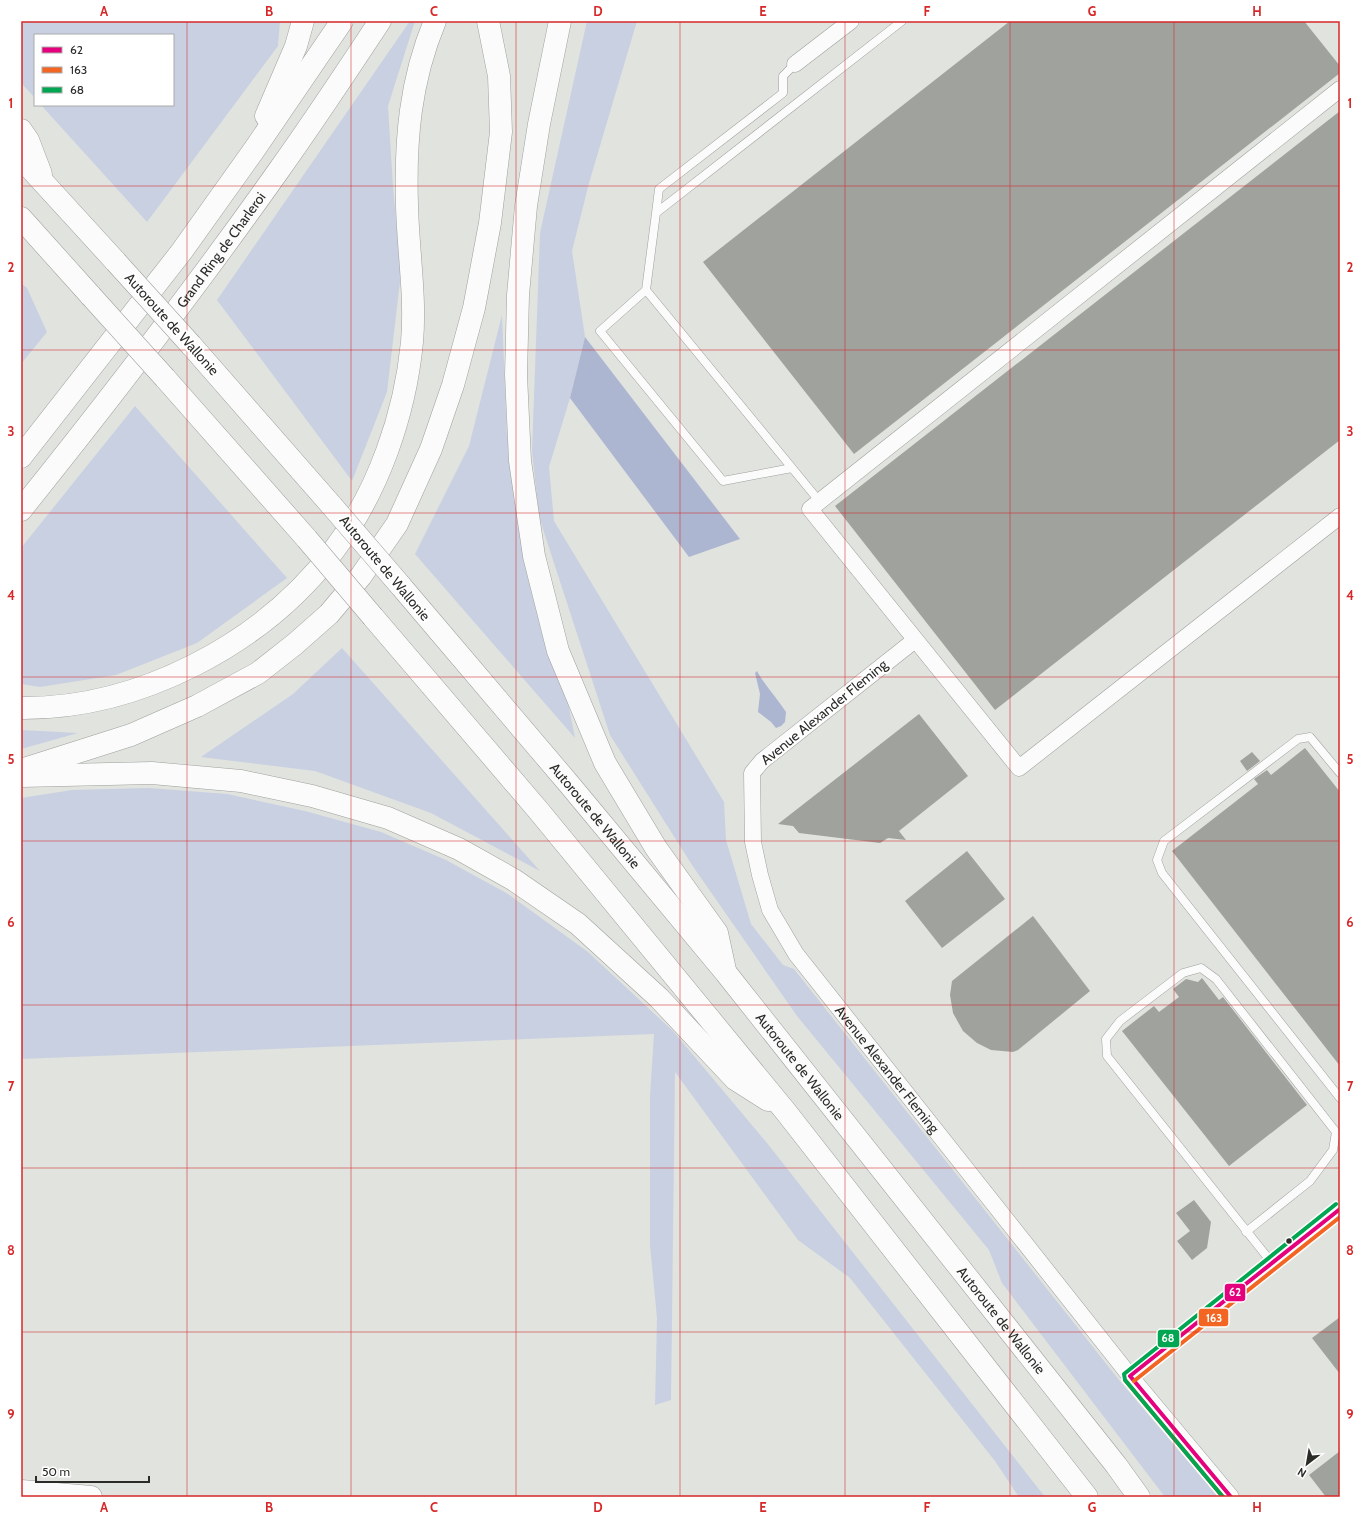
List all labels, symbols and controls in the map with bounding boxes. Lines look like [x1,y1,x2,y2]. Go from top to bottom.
text: A [100,3,109,19]
text: B [265,3,273,19]
text: C [430,3,438,19]
text: D [593,3,603,19]
text: E [759,3,767,19]
text: F [924,3,931,19]
text: G [1088,3,1097,19]
text: H [1252,3,1262,19]
legend [34,34,174,106]
text: 62 [70,42,83,57]
text: 163 [70,62,87,77]
text: 68 [70,82,84,97]
text: 1 [9,95,13,111]
text: 1 [1348,95,1352,111]
street label: Grand Ring de Charleroi [172,189,269,312]
text: 2 [8,259,15,275]
text: 2 [1347,259,1354,275]
street label: Autoroute de Wallonie [121,269,223,379]
text: 3 [7,423,15,439]
text: 3 [1346,423,1354,439]
street label: Autoroute de Wallonie [336,512,434,624]
text: 4 [7,587,15,603]
text: 4 [1346,587,1354,603]
street label: Avenue Alexander Fleming [757,655,892,769]
text: 5 [8,751,15,767]
text: 5 [1347,751,1354,767]
street label: Autoroute de Wallonie [546,759,644,872]
text: 6 [7,914,15,930]
text: 6 [1346,914,1354,930]
street label: Avenue Alexander Fleming [831,1002,944,1138]
street label: Autoroute de Wallonie [752,1009,848,1124]
text: 7 [8,1078,15,1094]
text: 7 [1347,1078,1354,1094]
unlabelled marker [1284,1236,1294,1246]
text: 8 [7,1242,15,1258]
text: 8 [1346,1242,1354,1258]
street label: Autoroute de Wallonie [953,1263,1049,1378]
line badge: 62 [1224,1283,1246,1302]
text: 62 [1229,1285,1241,1299]
line badge: 163 [1198,1308,1229,1327]
text: 163 [1206,1311,1222,1325]
line badge: 68 [1157,1329,1180,1348]
text: 68 [1162,1331,1175,1345]
text: 9 [7,1406,15,1422]
text: 9 [1346,1406,1354,1422]
north arrow [1287,1444,1327,1484]
scale bar [36,1458,149,1484]
text: 50 m [42,1464,70,1479]
text: N [1295,1465,1309,1481]
text: A [100,1499,109,1515]
text: B [265,1499,273,1515]
text: C [430,1499,438,1515]
text: D [593,1499,603,1515]
text: E [759,1499,767,1515]
text: F [924,1499,931,1515]
text: G [1088,1499,1097,1515]
text: H [1252,1499,1262,1515]

